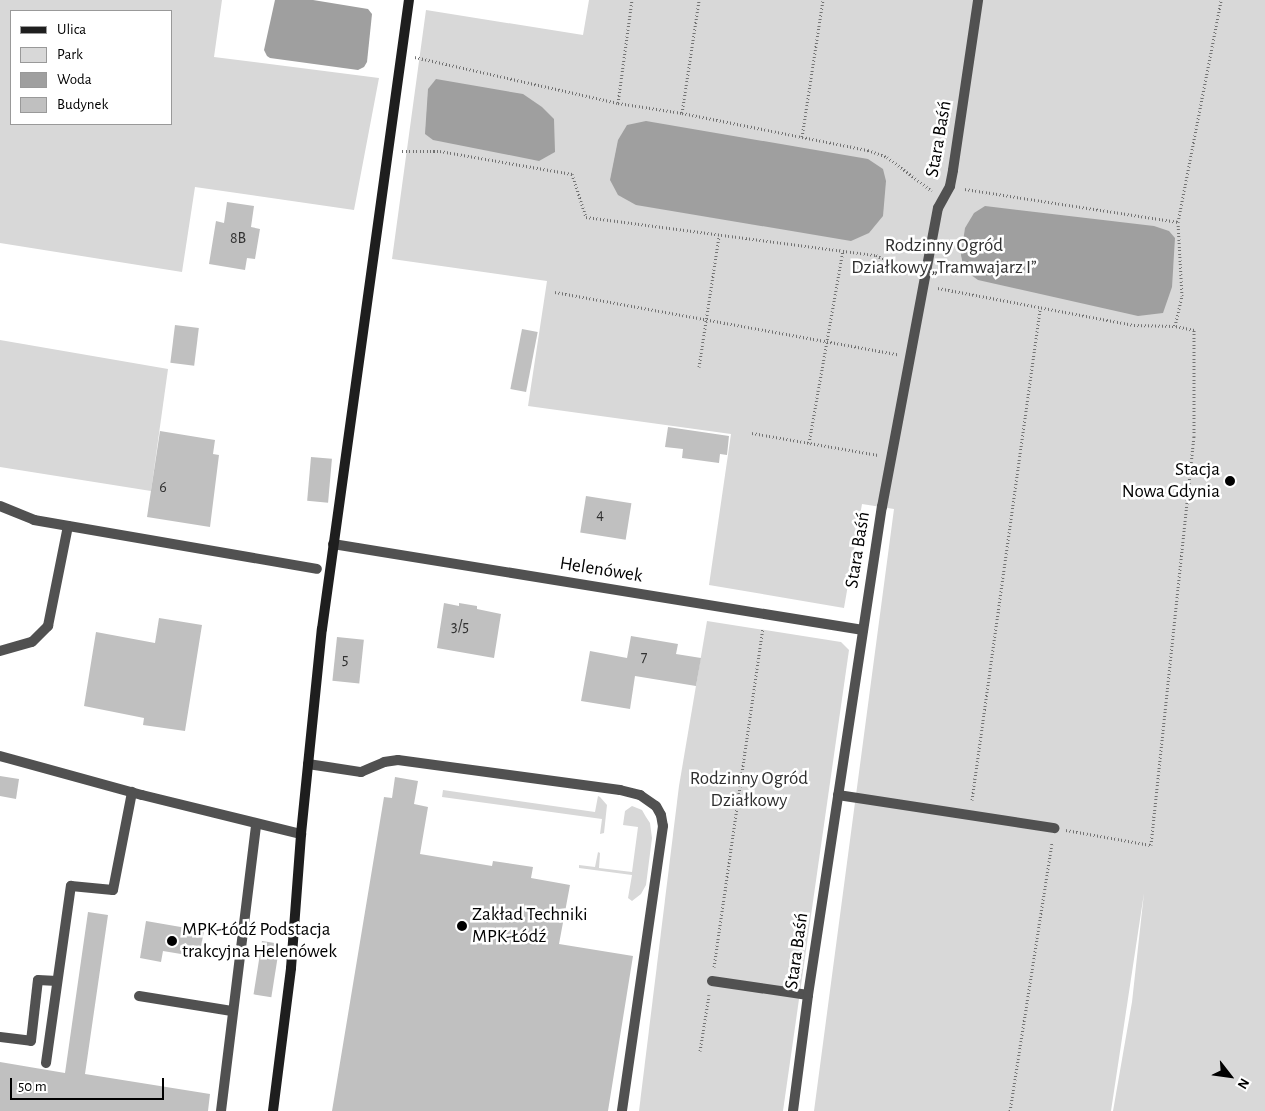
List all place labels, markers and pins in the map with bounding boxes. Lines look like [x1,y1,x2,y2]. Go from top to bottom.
place label: Stacja Nowa Gdynia [1122,459,1220,503]
marker: Stacja Nowa Gdynia [1224,475,1236,487]
place label: Zakład Techniki MPK-Łódź [472,904,588,948]
place label: MPK-Łódź Podstacja trakcyjna Helenówek [182,919,337,963]
marker: Zakład Techniki MPK-Łódź [456,920,468,932]
marker: MPK-Łódź Podstacja trakcyjna Helenówek [166,935,178,947]

